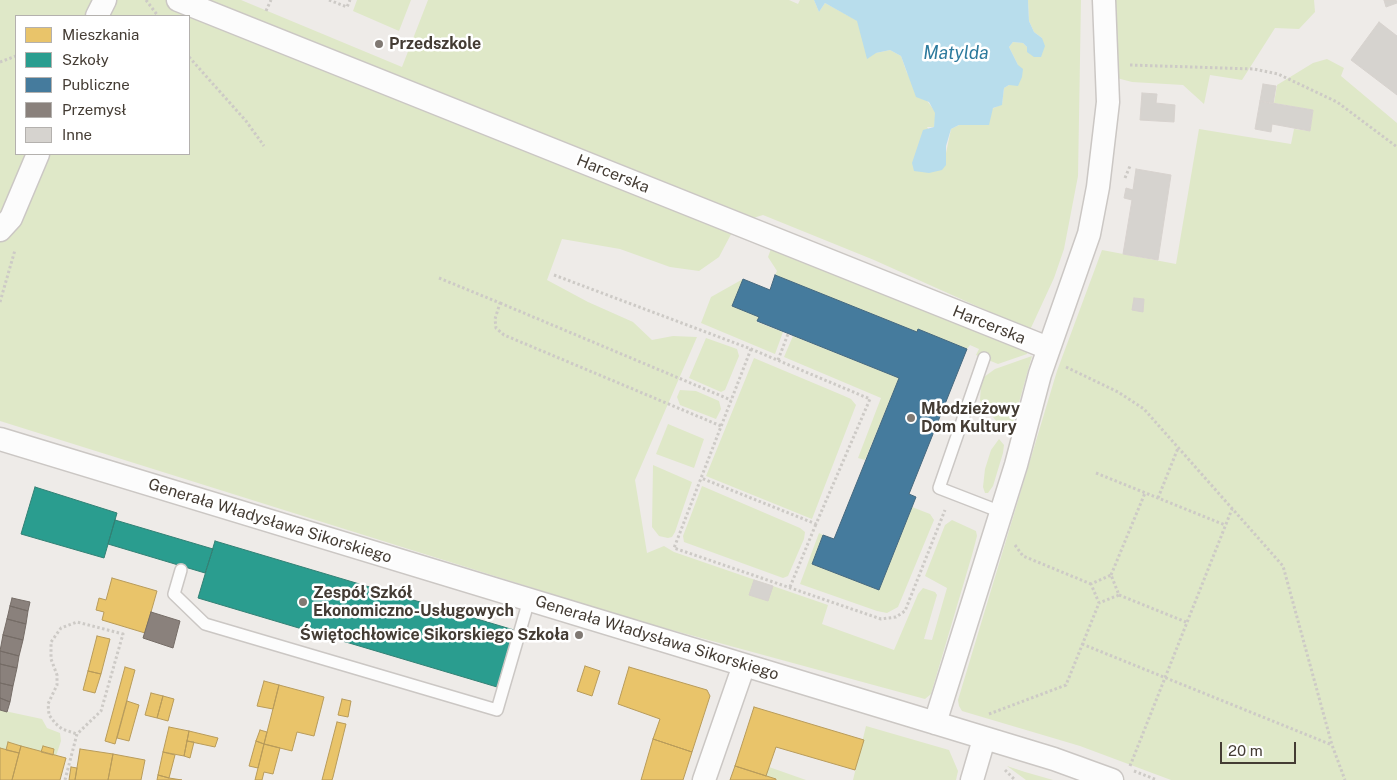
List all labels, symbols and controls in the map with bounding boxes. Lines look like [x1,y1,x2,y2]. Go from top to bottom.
legend [15,15,190,155]
text: Mieszkania [62,26,139,43]
place label: Przedszkole [389,34,481,54]
marker: Przedszkole [373,38,385,50]
water label: Matylda [923,42,989,64]
text: Szkoły [62,51,109,68]
text: Publiczne [62,76,130,93]
text: Przemysł [62,101,127,118]
text: Inne [62,126,92,143]
street label: Harcerska [574,151,652,197]
street label: Harcerska [950,302,1028,348]
place label: Młodzieżowy Dom Kultury [921,399,1020,437]
marker: Młodzieżowy Dom Kultury [905,412,917,424]
street label: Generała Władysława Sikorskiego [146,475,394,567]
place label: Zespół Szkół Ekonomiczno-Usługowych [313,583,514,621]
street label: Generała Władysława Sikorskiego [533,592,781,684]
marker: Zespół Szkół Ekonomiczno-Usługowych [297,596,309,608]
place label: Świętochłowice Sikorskiego Szkoła [300,625,569,645]
marker: Świętochłowice Sikorskiego Szkoła [573,629,585,641]
scale bar [1222,732,1298,764]
text: 20 m [1228,742,1263,759]

